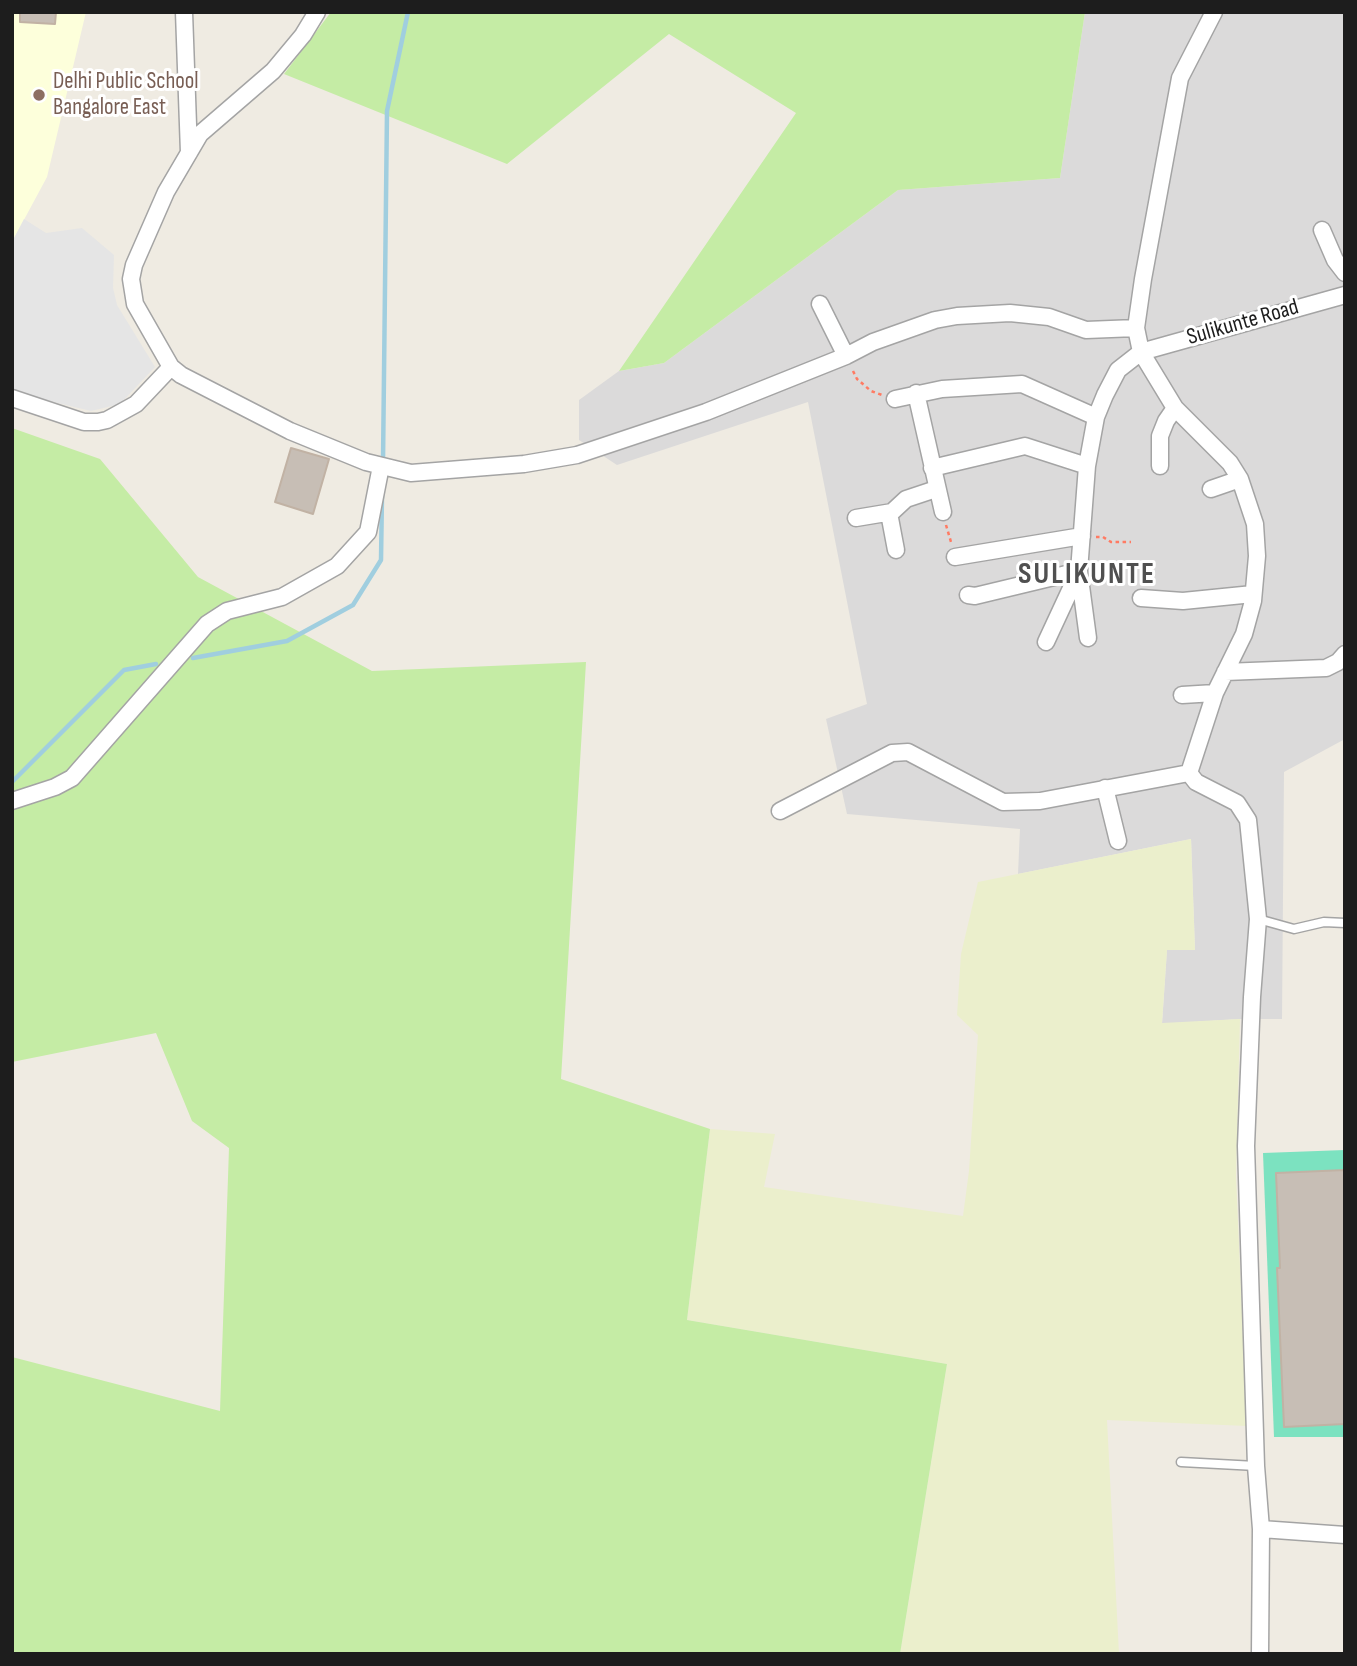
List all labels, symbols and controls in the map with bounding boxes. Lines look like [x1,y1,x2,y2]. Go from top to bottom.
place label: Delhi Public School Bangalore East [53,68,199,122]
marker: Delhi Public School Bangalore East [31,87,47,103]
street label: Sulikunte Road [1184,294,1302,352]
district label: SULIKUNTE [1019,557,1155,593]

